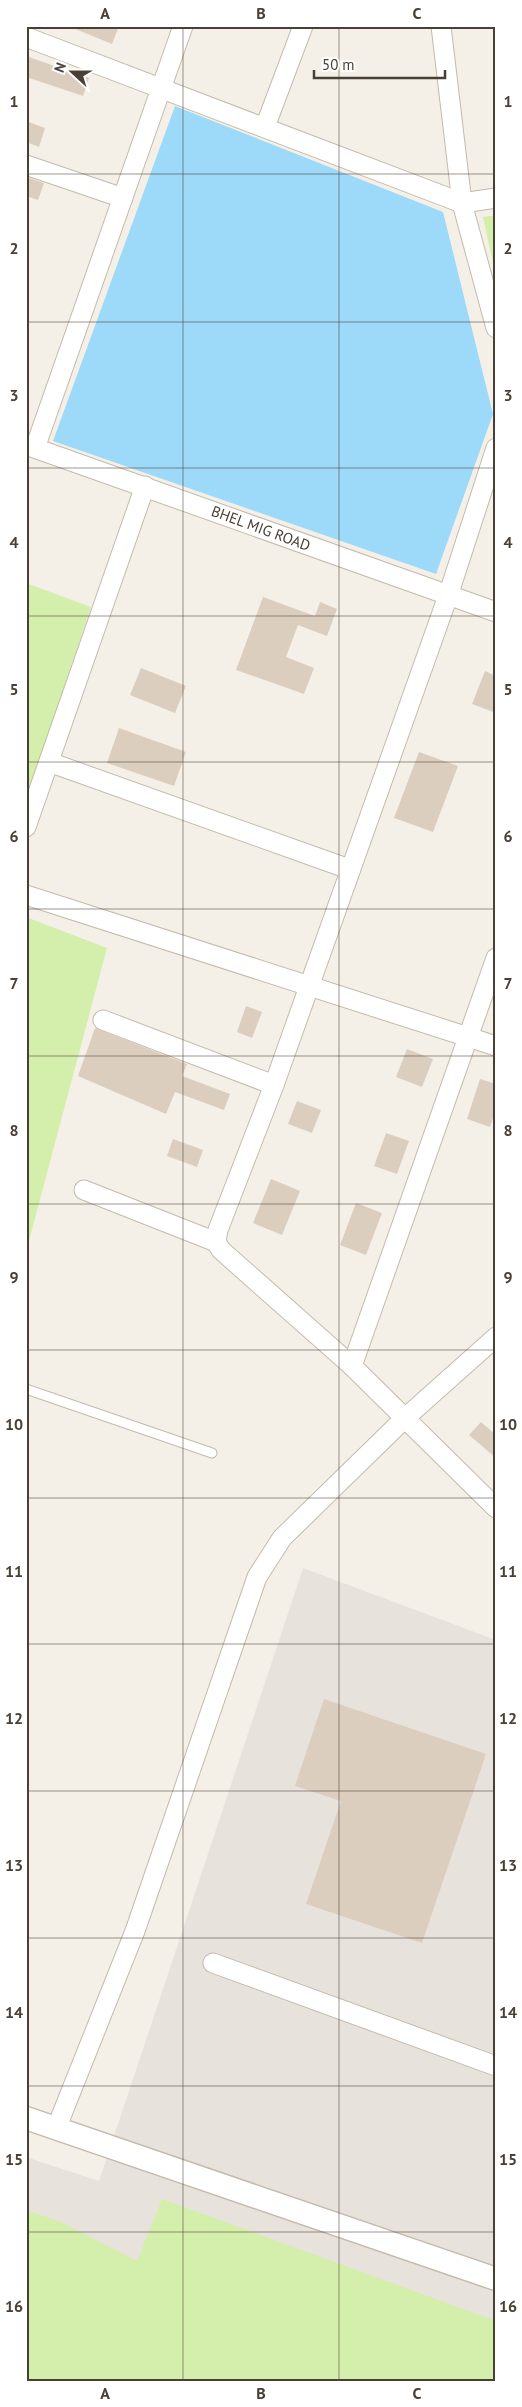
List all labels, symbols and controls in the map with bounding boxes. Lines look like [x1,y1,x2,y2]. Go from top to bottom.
text: A [100,3,110,23]
text: B [256,3,266,23]
text: C [413,3,422,23]
north arrow [48,48,98,98]
scale bar [314,48,446,80]
text: 50 m [322,55,355,74]
text: N [50,60,70,75]
text: 1 [9,91,19,111]
text: 1 [503,91,513,111]
text: 2 [9,238,19,258]
text: 2 [503,238,513,258]
text: 3 [9,385,19,405]
text: 3 [503,385,513,405]
street label: BHEL MIG ROAD [209,501,313,555]
text: 4 [9,532,19,552]
text: 4 [503,532,513,552]
text: 5 [9,679,19,699]
text: 5 [503,679,513,699]
text: 6 [9,826,19,846]
text: 6 [503,826,513,846]
text: 7 [9,973,19,993]
text: 7 [503,973,513,993]
text: 8 [9,1120,19,1140]
text: 8 [503,1120,513,1140]
text: 9 [9,1267,19,1287]
text: 9 [503,1267,513,1287]
text: 10 [5,1414,23,1434]
text: 10 [499,1414,517,1434]
text: 11 [5,1561,23,1581]
text: 11 [499,1561,517,1581]
text: 12 [5,1708,23,1728]
text: 12 [499,1708,517,1728]
text: 13 [5,1855,23,1875]
text: 13 [499,1855,517,1875]
text: 14 [5,2002,23,2022]
text: 14 [499,2002,517,2022]
text: 15 [5,2149,23,2169]
text: 15 [499,2149,517,2169]
text: 16 [5,2296,23,2316]
text: 16 [499,2296,517,2316]
text: A [100,2383,110,2403]
text: B [256,2383,266,2403]
text: C [413,2383,422,2403]

